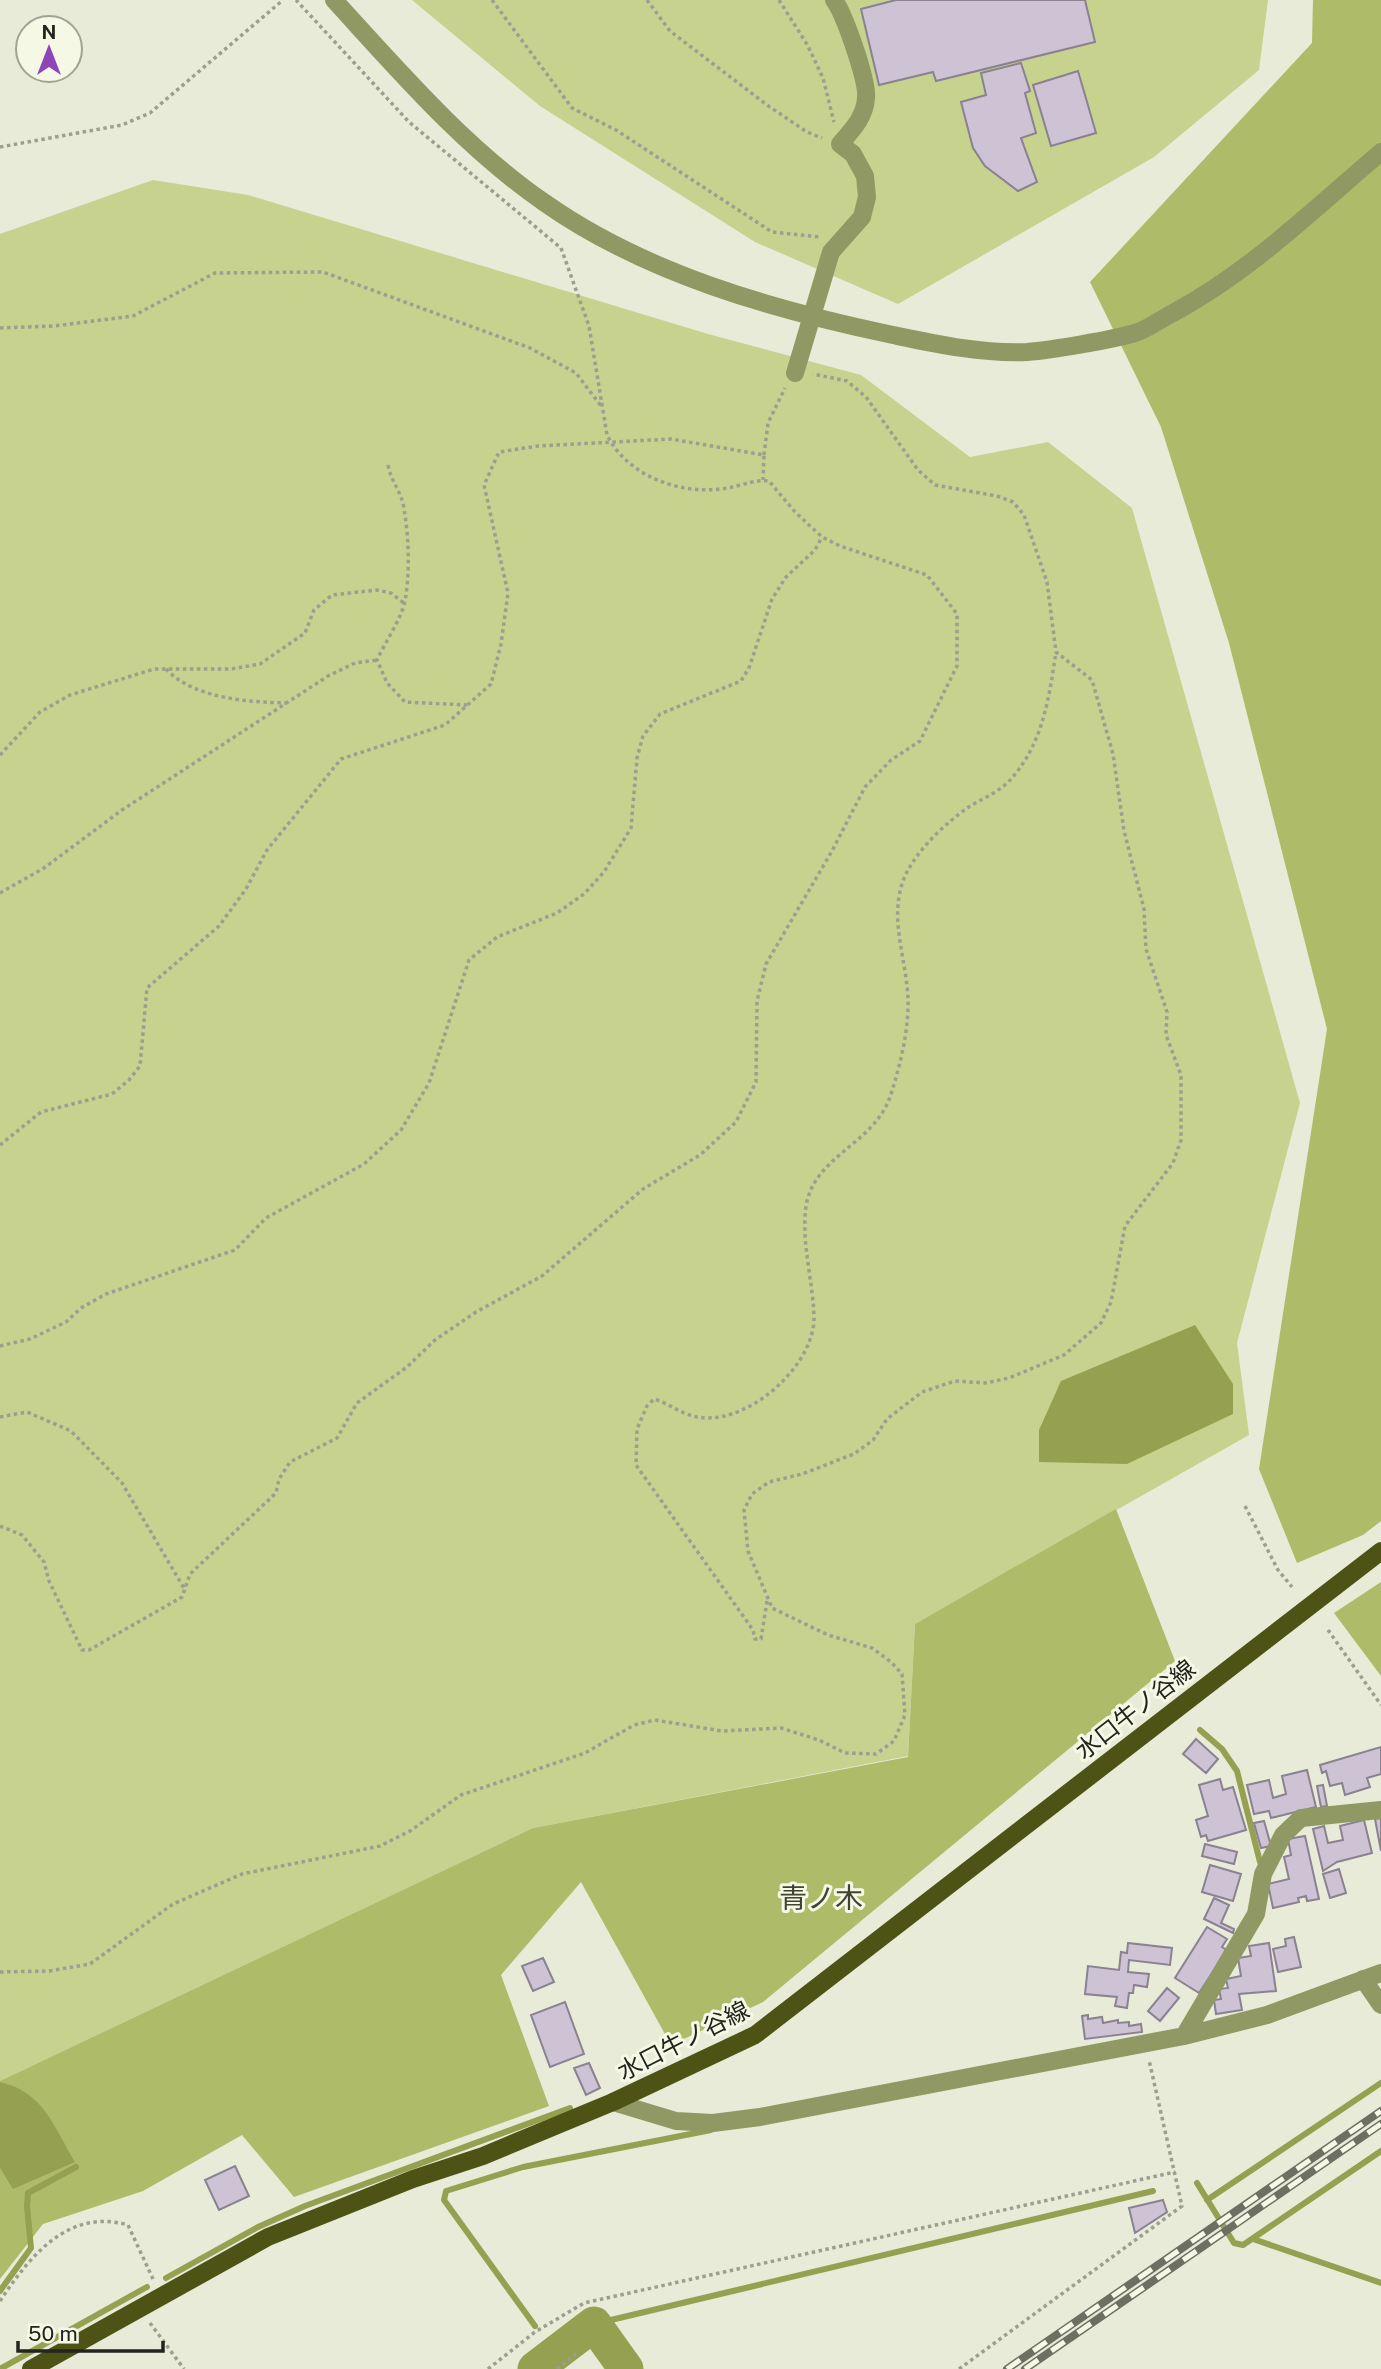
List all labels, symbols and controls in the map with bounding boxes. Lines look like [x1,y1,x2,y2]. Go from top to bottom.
north arrow [14,14,84,84]
text: N [42,21,56,43]
street label: 水口牛ノ谷線 [1070,1654,1200,1764]
district label: 青ノ木 [779,1881,863,1914]
street label: 水口牛ノ谷線 [612,1995,754,2085]
scale bar [18,2310,163,2354]
text: 50 m [28,2321,78,2346]

